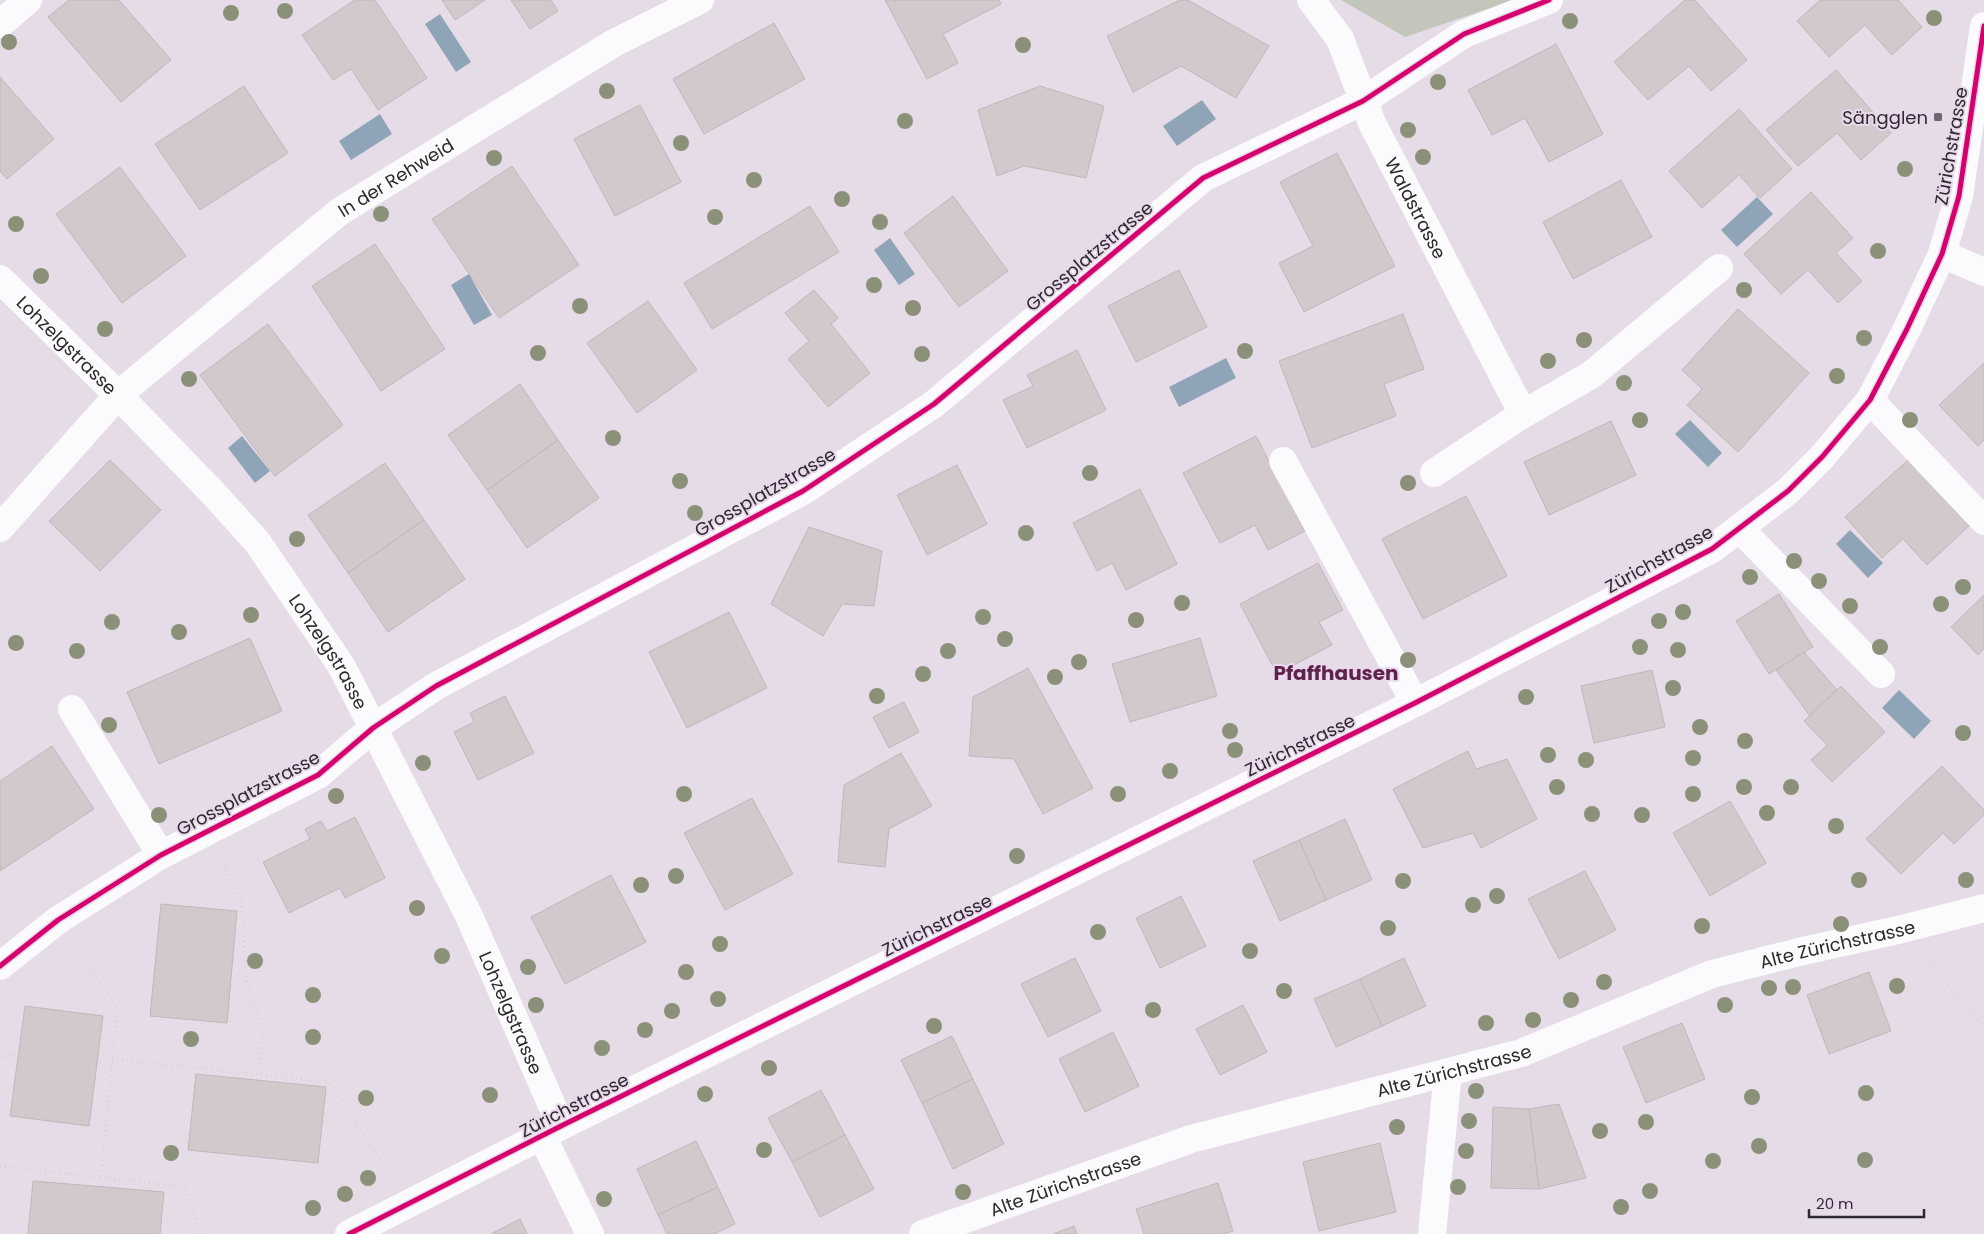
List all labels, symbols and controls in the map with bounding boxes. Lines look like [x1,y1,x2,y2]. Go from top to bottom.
street label: Zürichstrasse [1928,85,1974,207]
place label: Sängglen [1842,105,1928,130]
marker: Sängglen [1932,111,1944,123]
street label: In der Rehweid [333,132,458,222]
street label: Waldstrasse [1379,153,1453,263]
street label: Grossplatzstrasse [1020,195,1158,317]
street label: Lohzelgstrasse [11,290,123,400]
street label: Grossplatzstrasse [690,441,840,543]
street label: Zürichstrasse [1601,519,1717,599]
street label: Lohzelgstrasse [284,589,374,714]
district label: Pfaffhausen [1273,659,1399,687]
street label: Zürichstrasse [1241,708,1359,782]
street label: Grossplatzstrasse [172,745,324,841]
street label: Zürichstrasse [878,888,996,962]
street label: Alte Zürichstrasse [1757,914,1918,974]
street label: Lohzelgstrasse [473,947,549,1078]
street label: Alte Zürichstrasse [1374,1038,1535,1103]
street label: Zürichstrasse [515,1067,633,1143]
street label: Alte Zürichstrasse [986,1145,1144,1222]
scale bar [1809,1186,1924,1218]
text: 20 m [1816,1193,1854,1214]

